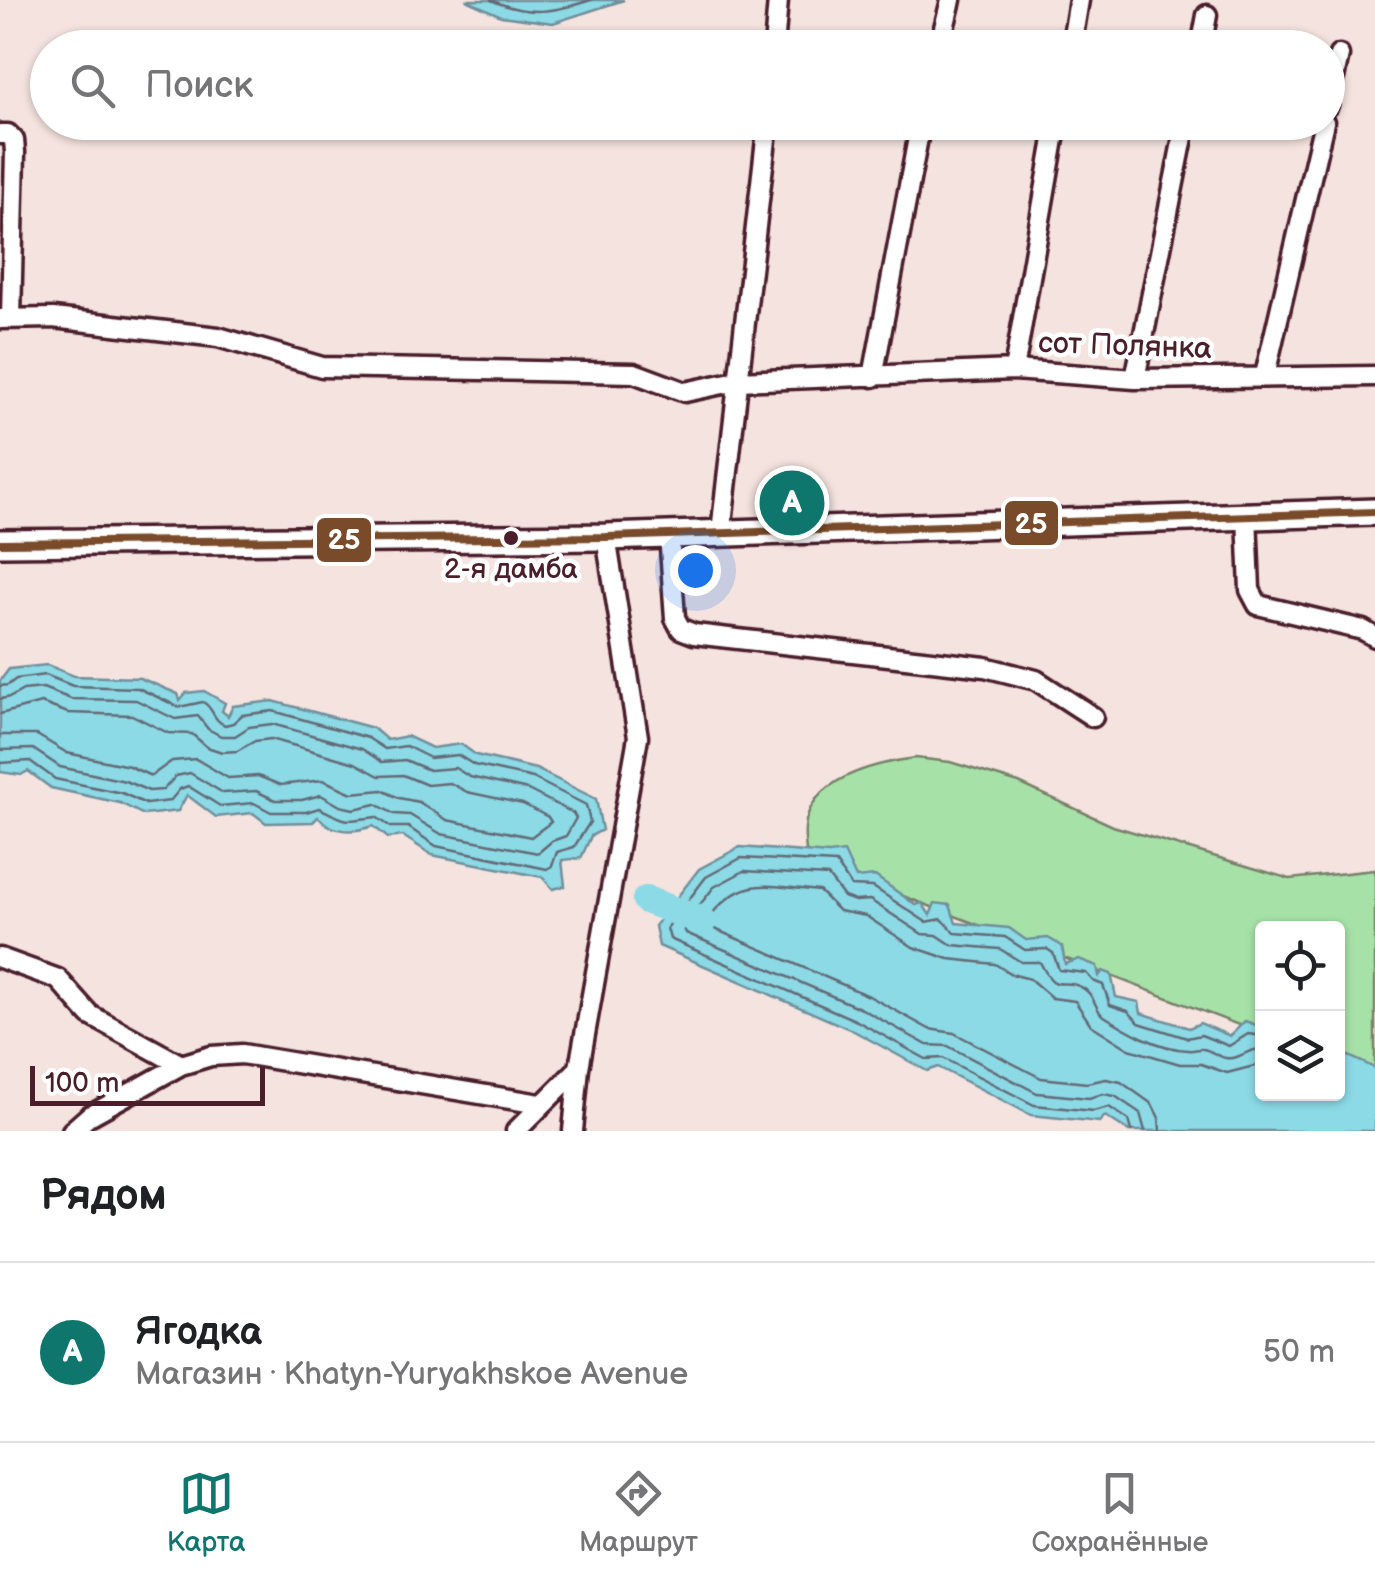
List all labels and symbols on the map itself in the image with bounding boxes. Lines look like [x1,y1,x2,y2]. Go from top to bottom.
street label: сот Полянка [1038,325,1213,367]
pin: A [760,466,824,540]
line badge: 25 [1003,499,1060,547]
text: 25 [1015,508,1047,541]
line badge: 25 [315,516,373,564]
text: 25 [328,524,360,557]
marker: 2-я дамба [501,528,521,548]
your location [670,545,721,596]
place label: 2-я дамба [444,553,578,586]
scale bar [30,1061,265,1106]

